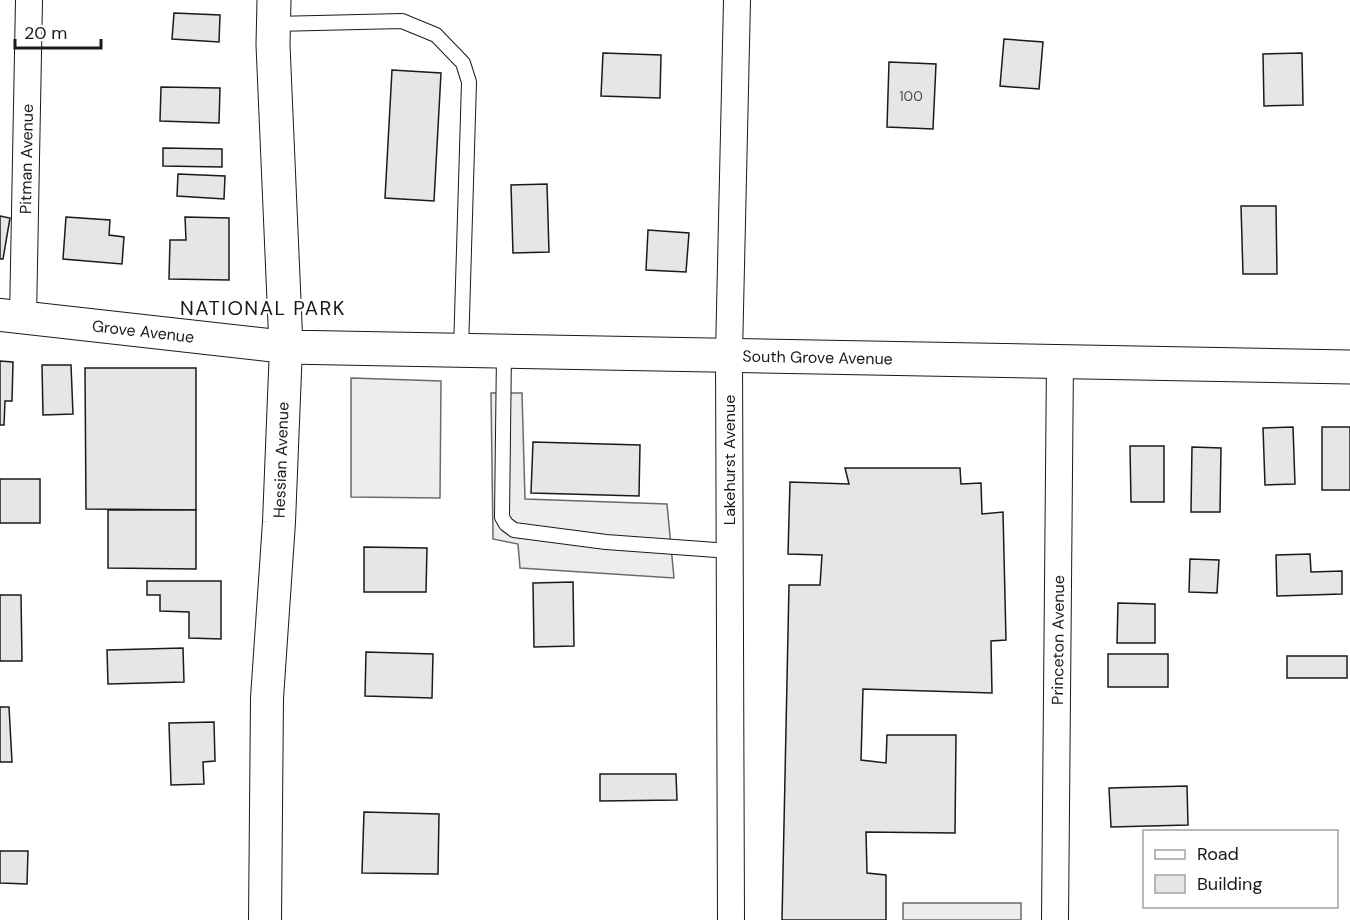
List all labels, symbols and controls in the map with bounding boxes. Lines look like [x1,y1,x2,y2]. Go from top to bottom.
scale bar [15,12,100,50]
text: 20 m [24,21,67,45]
house number: 100 [899,87,923,105]
street label: Pitman Avenue [14,104,38,214]
district label: NATIONAL PARK [180,295,346,321]
street label: Grove Avenue [91,315,195,347]
street label: South Grove Avenue [742,345,893,369]
street label: Lakehurst Avenue [719,395,740,525]
street label: Hessian Avenue [268,401,294,519]
street label: Princeton Avenue [1046,575,1069,705]
legend [1143,830,1338,908]
text: Road [1197,842,1239,866]
text: Building [1197,872,1262,896]

